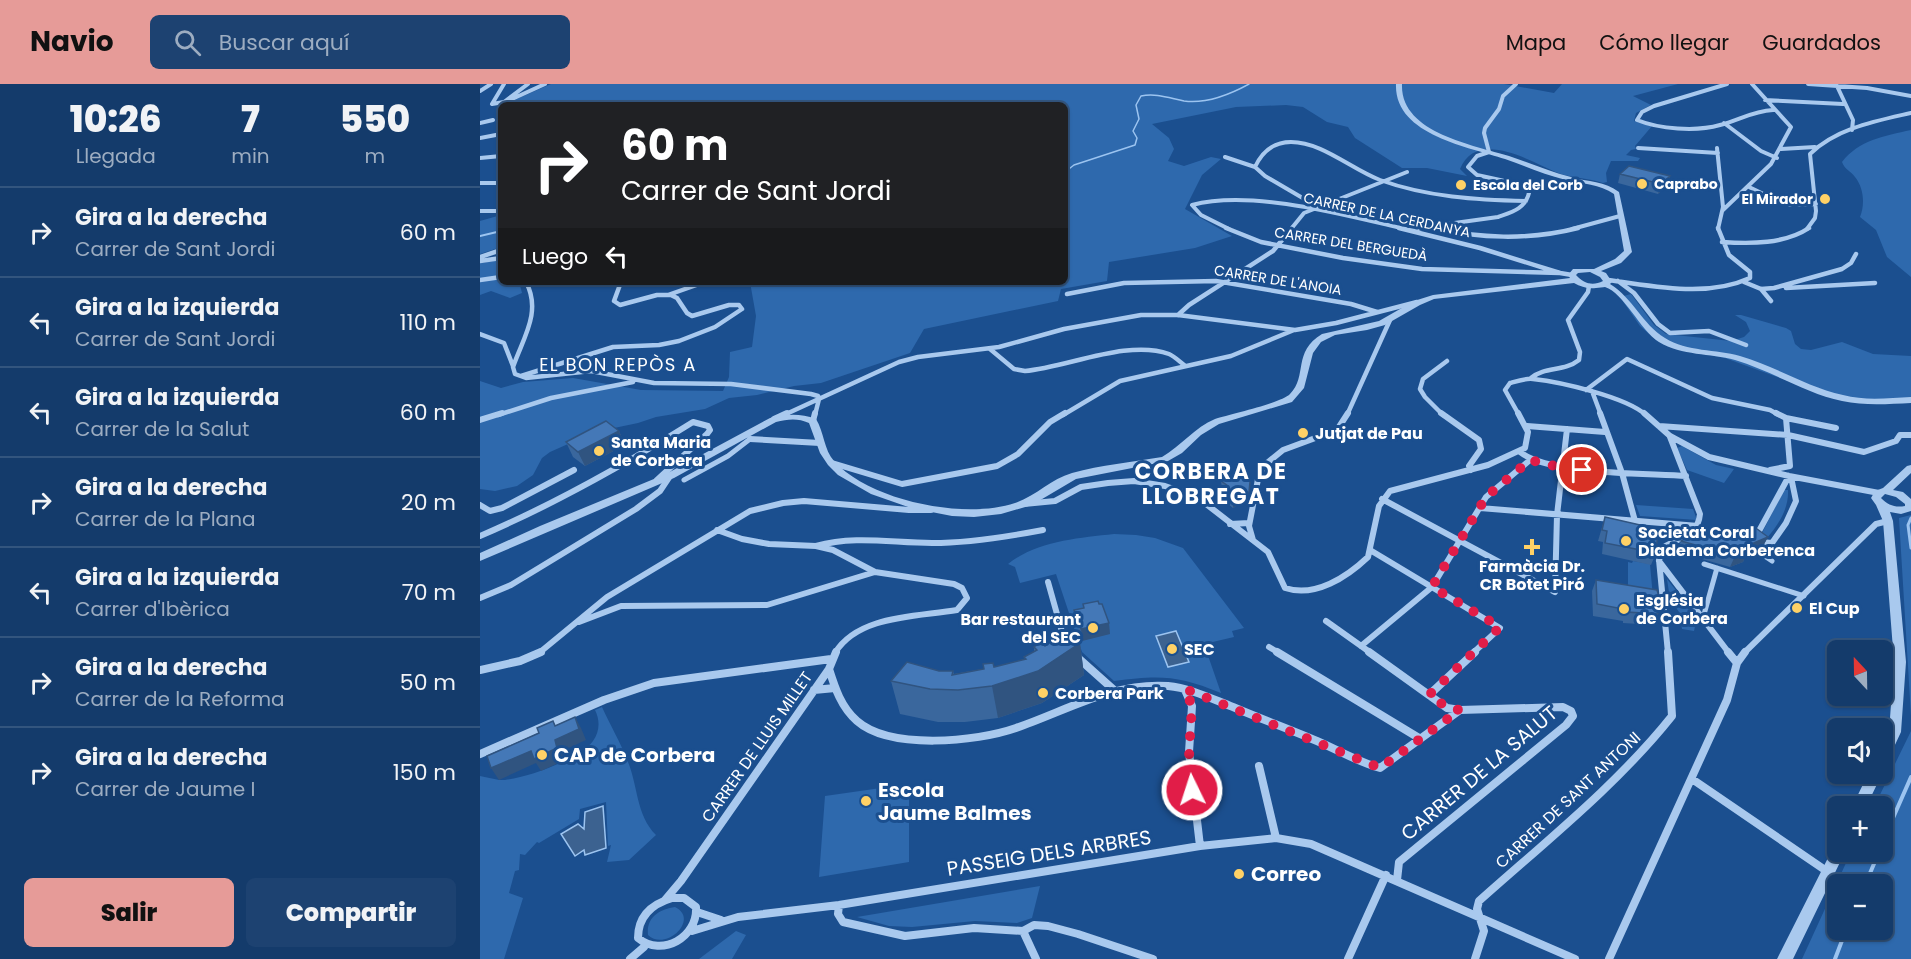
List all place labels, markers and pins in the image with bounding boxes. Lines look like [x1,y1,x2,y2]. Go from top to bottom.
place label: Caprabo [1654,174,1718,194]
place label: Escola del Corb [1473,175,1583,195]
marker: Caprabo [1635,177,1649,191]
marker: Escola del Corb [1454,178,1468,192]
place label: El Mirador [1741,189,1813,209]
marker: El Mirador [1818,192,1832,206]
place label: Jutjat de Pau [1315,422,1423,445]
marker: Jutjat de Pau [1296,426,1310,440]
place label: Santa Maria de Corbera [611,431,711,472]
marker: Santa Maria de Corbera [592,444,606,458]
pin [1556,444,1607,495]
place label: Societat Coral Diadema Corberenca [1638,521,1815,562]
marker: Societat Coral Diadema Corberenca [1619,534,1633,548]
marker: Farmàcia Dr. CR Botet Piró [1525,540,1539,554]
place label: Farmàcia Dr. CR Botet Piró [1479,555,1585,596]
place label: Església de Corbera [1636,589,1728,630]
place label: El Cup [1809,597,1860,620]
marker: El Cup [1790,601,1804,615]
marker: Església de Corbera [1617,602,1631,616]
place label: Bar restaurant del SEC [961,608,1081,649]
marker: Bar restaurant del SEC [1086,621,1100,635]
place label: SEC [1184,638,1215,661]
marker: SEC [1165,642,1179,656]
place label: Corbera Park [1055,682,1164,705]
marker: Corbera Park [1036,686,1050,700]
place label: CAP de Corbera [554,741,715,769]
marker: CAP de Corbera [535,748,549,762]
place label: Escola Jaume Balmes [878,776,1032,827]
marker: Escola Jaume Balmes [859,794,873,808]
place label: Correo [1251,860,1321,888]
marker: Correo [1232,867,1246,881]

